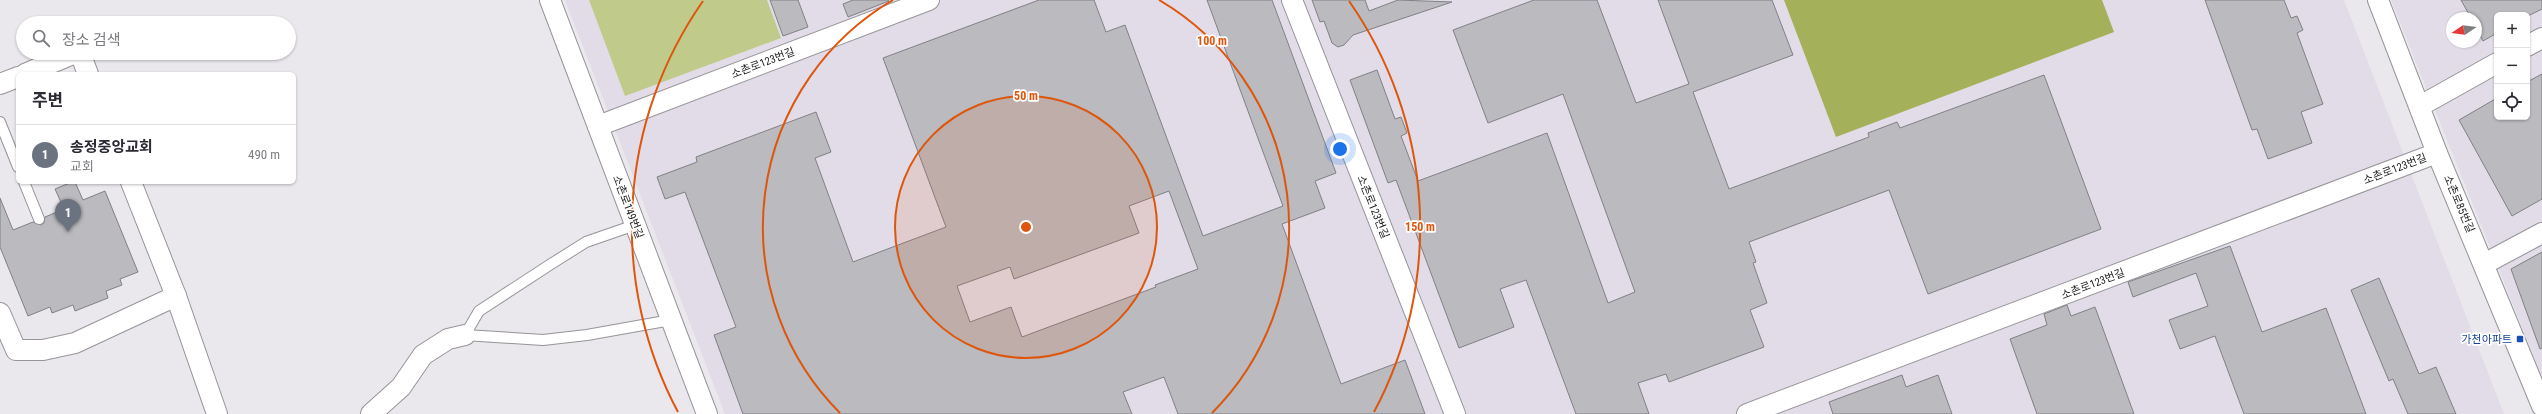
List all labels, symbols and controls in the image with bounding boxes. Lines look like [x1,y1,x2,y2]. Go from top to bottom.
north arrow [2446,12,2482,48]
map controls [2494,12,2530,120]
button: + [2494,12,2530,48]
search box [16,16,296,60]
icon: search [30,27,52,49]
text: 장소 검색 [62,31,121,49]
text: 100 m [1197,34,1227,48]
street label: 소촌로123번길 [729,45,797,81]
button: − [2494,48,2530,84]
button: locate [2494,84,2530,120]
text: 50 m [1014,89,1038,103]
text: 주변 [32,90,63,110]
text: 송정중앙교회 [70,138,153,156]
your location [1330,139,1350,159]
text: 1 [42,147,48,162]
text: 490 m [248,147,280,162]
street label: 소촌로123번길 [2361,151,2429,187]
text: 교회 [70,159,94,174]
street label: 소촌로149번길 [610,173,646,241]
street label: 소촌로85번길 [2441,173,2477,235]
street label: 소촌로123번길 [1354,174,1392,240]
pin: 1 [55,199,81,232]
centre of rings [1019,220,1033,234]
text: 150 m [1405,220,1435,234]
street label: 소촌로123번길 [2059,266,2127,302]
place label: 가천아파트 [2461,333,2512,346]
marker: 가천아파트 [2515,334,2525,344]

